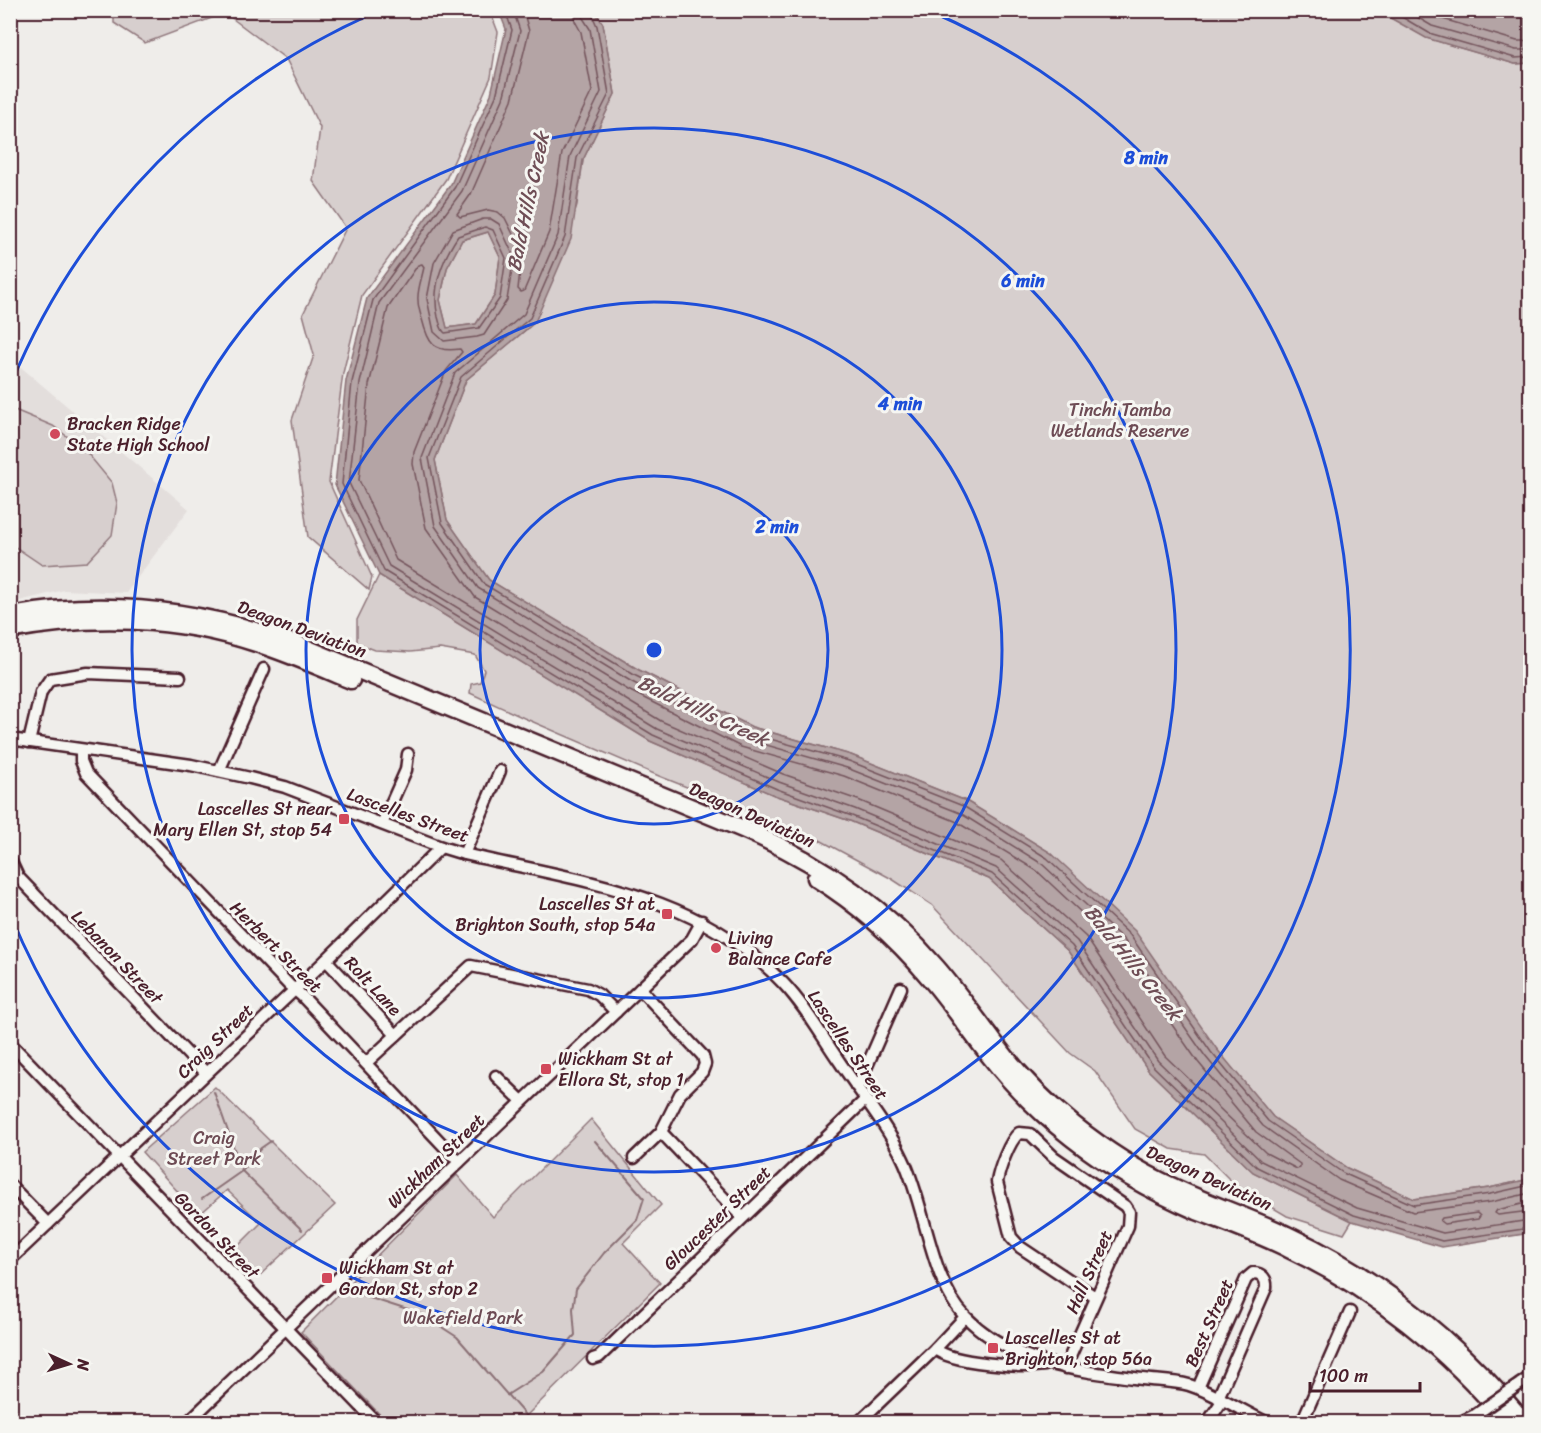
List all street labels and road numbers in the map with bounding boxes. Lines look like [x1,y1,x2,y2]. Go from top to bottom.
street label: Deagon Deviation [233,591,371,667]
street label: Deagon Deviation [684,773,821,857]
street label: Lascelles Street [342,778,474,852]
street label: Herbert Street [222,893,330,1001]
street label: Lebanon Street [63,902,171,1012]
street label: Rolt Lane [336,948,410,1024]
street label: Lascelles Street [799,983,897,1107]
street label: Craig Street [169,995,261,1087]
street label: Wickham Street [379,1105,493,1217]
street label: Deagon Deviation [1141,1136,1278,1220]
street label: Gloucester Street [655,1157,779,1279]
street label: Gordon Street [166,1183,268,1287]
street label: Hall Street [1056,1225,1122,1319]
street label: Best Street [1175,1274,1243,1372]

